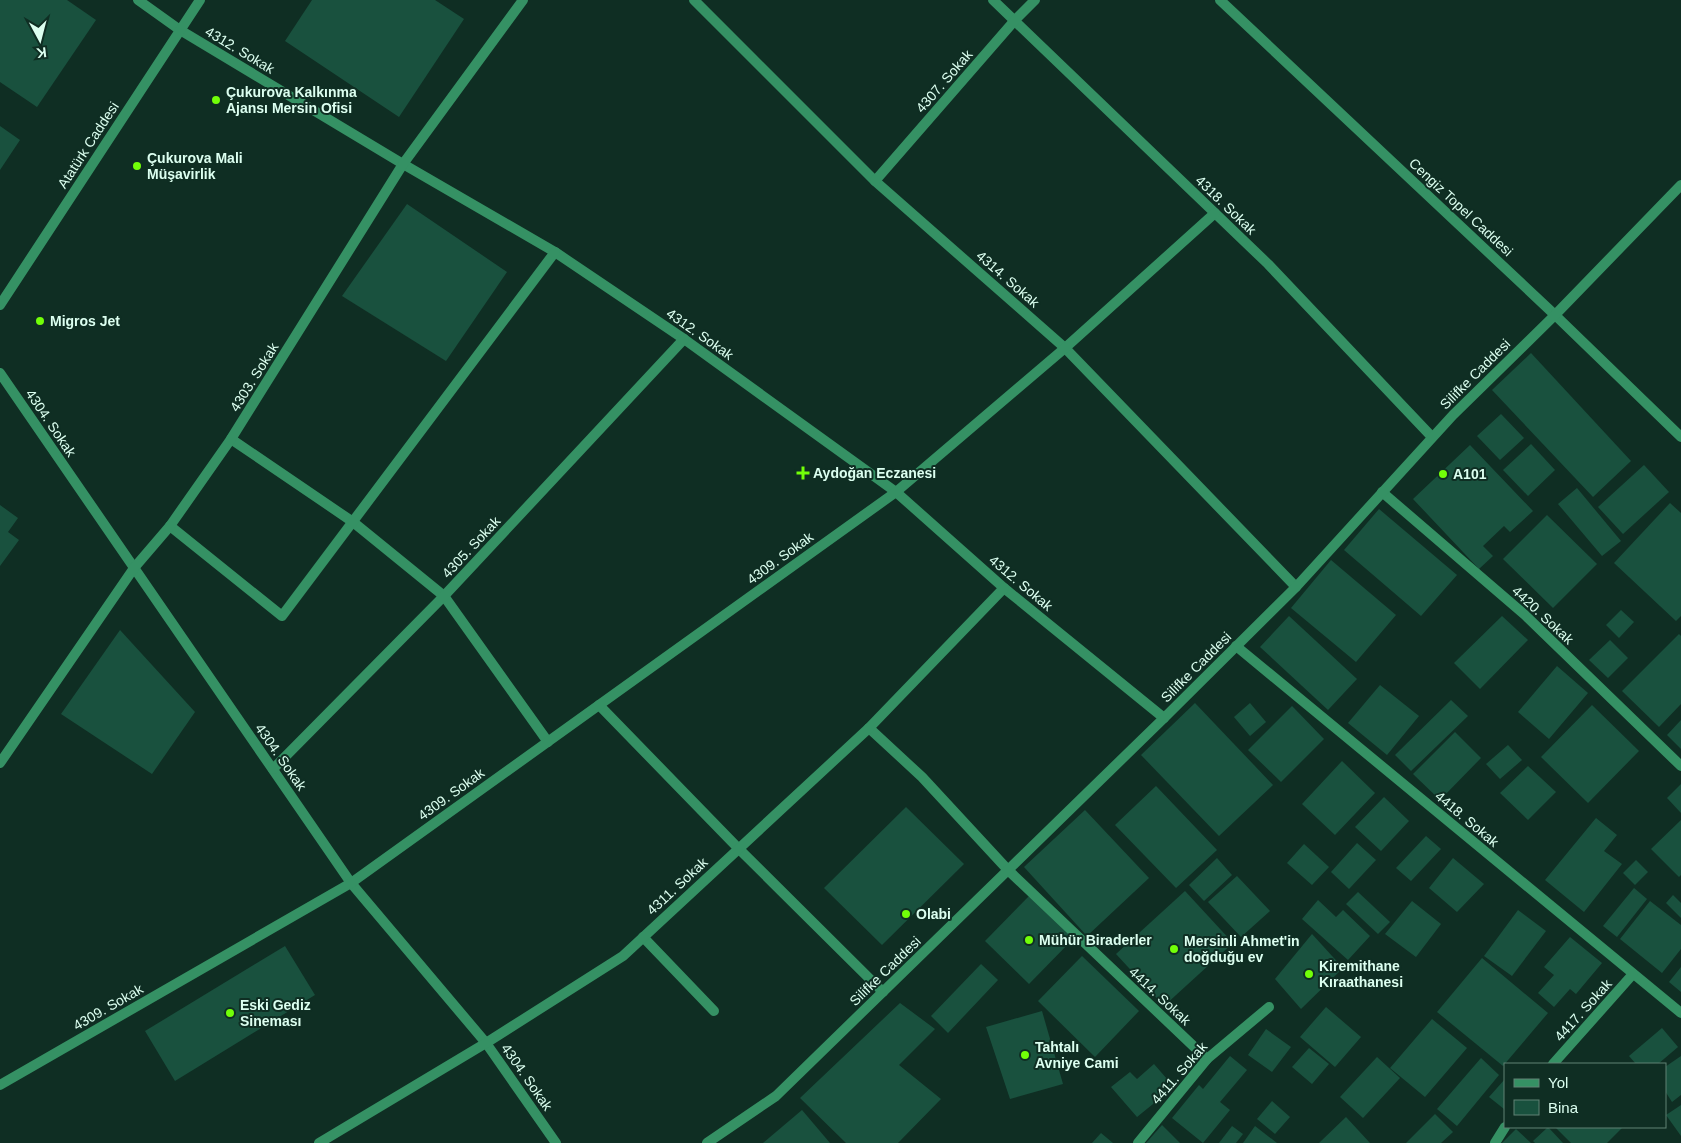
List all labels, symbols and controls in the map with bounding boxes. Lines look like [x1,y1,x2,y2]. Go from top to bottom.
north arrow [15,15,65,65]
street label: 4312. Sokak [203,23,278,77]
text: K [36,44,48,61]
street label: 4307. Sokak [912,46,976,116]
place label: Çukurova Kalkınma Ajansı Mersin Ofisi [226,84,357,116]
marker: Çukurova Kalkınma Ajansı Mersin Ofisi [210,94,222,106]
street label: Atatürk Caddesi [54,99,122,191]
place label: Çukurova Mali Müşavirlik [147,150,243,182]
street label: Cengiz Topel Caddesi [1406,155,1516,259]
marker: Çukurova Mali Müşavirlik [131,160,143,172]
street label: 4318. Sokak [1192,172,1260,238]
street label: 4314. Sokak [973,247,1043,311]
street label: 4312. Sokak [664,305,737,363]
place label: Migros Jet [50,313,120,329]
marker: Migros Jet [34,315,46,327]
street label: Silifke Caddesi [1437,336,1513,412]
street label: 4303. Sokak [227,339,282,414]
street label: 4304. Sokak [23,386,80,461]
place label: Aydoğan Eczanesi [813,465,936,481]
place label: A101 [1453,466,1487,482]
marker: Aydoğan Eczanesi [797,467,809,479]
marker: A101 [1437,468,1449,480]
street label: 4305. Sokak [439,512,504,581]
street label: 4309. Sokak [744,528,817,587]
street label: 4312. Sokak [986,552,1057,615]
street label: 4420. Sokak [1509,583,1578,648]
street label: Silifke Caddesi [1158,629,1234,705]
street label: 4304. Sokak [252,721,310,794]
street label: 4309. Sokak [415,764,488,823]
street label: 4418. Sokak [1432,788,1503,851]
street label: 4311. Sokak [643,853,711,918]
place label: Olabi [916,906,951,922]
marker: Olabi [900,908,912,920]
place label: Mühür Biraderler [1039,932,1152,948]
street label: Silifke Caddesi [846,933,924,1009]
place label: Mersinli Ahmet'in doğduğu ev [1184,933,1300,965]
marker: Mühür Biraderler [1023,934,1035,946]
marker: Mersinli Ahmet'in doğduğu ev [1168,943,1180,955]
place label: Kiremithane Kıraathanesi [1319,958,1403,990]
street label: 4414. Sokak [1126,964,1195,1029]
marker: Kiremithane Kıraathanesi [1303,968,1315,980]
street label: 4417. Sokak [1551,975,1616,1044]
street label: 4309. Sokak [70,980,147,1033]
place label: Eski Gediz Sineması [240,997,311,1029]
marker: Eski Gediz Sineması [224,1007,236,1019]
street label: 4411. Sokak [1148,1038,1211,1107]
place label: Tahtalı Avniye Cami [1035,1039,1119,1071]
street label: 4304. Sokak [498,1041,556,1114]
marker: Tahtalı Avniye Cami [1019,1049,1031,1061]
legend [1504,1063,1666,1128]
text: Yol [1548,1074,1568,1091]
text: Bina [1548,1099,1579,1116]

